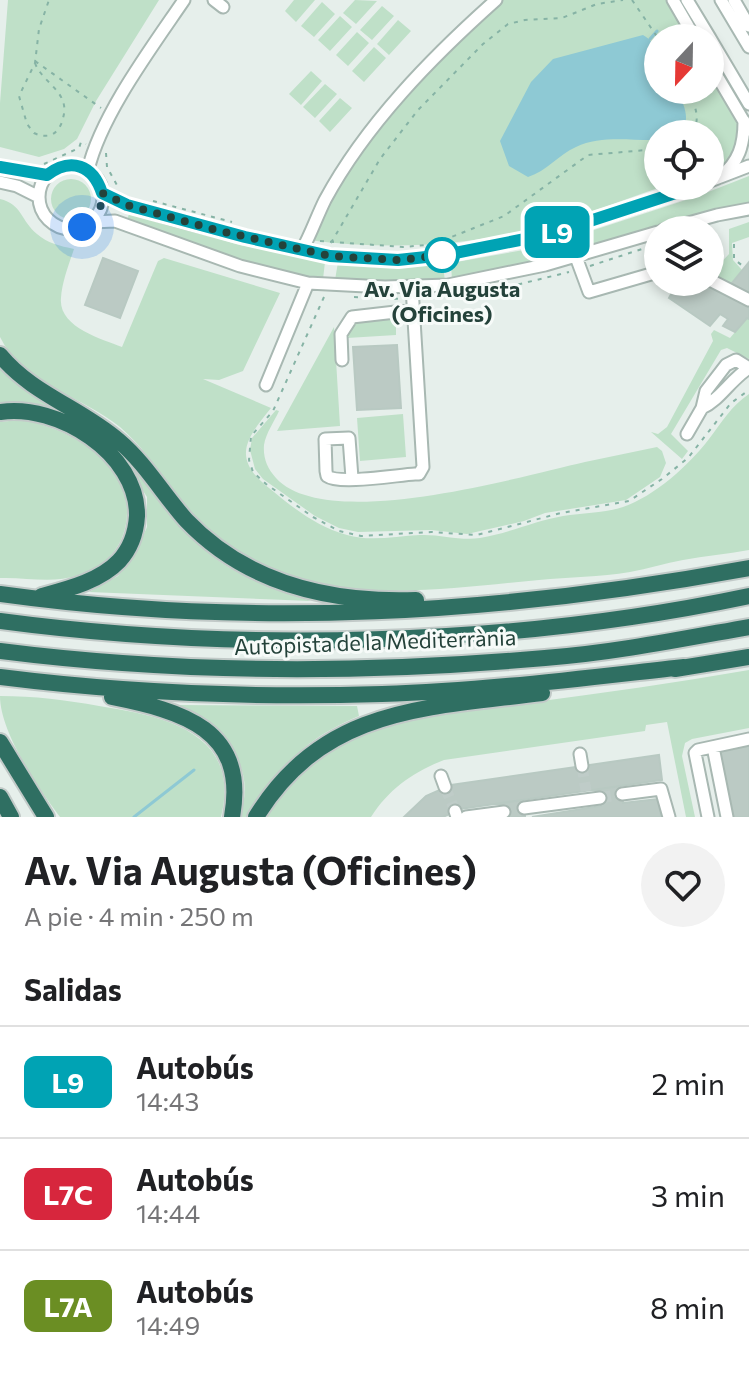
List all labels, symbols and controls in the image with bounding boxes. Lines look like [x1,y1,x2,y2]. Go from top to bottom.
north arrow [644,24,724,104]
map controls [644,24,724,296]
button: locate [644,120,724,200]
line badge: L9 [521,206,593,258]
your location [62,207,102,247]
text: L9 [541,215,573,249]
button: layers [644,216,724,296]
marker: Av. Via Augusta (Oficines) [425,238,459,272]
place label: Av. Via Augusta (Oficines) [364,275,520,327]
street label: Autopista de la Mediterrània [233,623,517,660]
button: heart [641,843,725,927]
text: Av. Via Augusta (Oficines) [24,846,477,893]
text: A pie · 4 min · 250 m [24,900,254,931]
text: Salidas [24,970,122,1007]
text: Autobús [136,1048,254,1085]
text: 2 min [652,1064,725,1101]
text: L9 [52,1065,84,1099]
text: 14:43 [136,1085,199,1116]
text: Autobús [136,1160,254,1197]
text: 3 min [651,1176,725,1213]
text: L7C [43,1177,93,1211]
text: 14:44 [136,1197,200,1228]
text: Autobús [136,1272,254,1309]
text: 8 min [650,1288,725,1325]
text: L7A [43,1289,93,1323]
text: 14:49 [136,1309,200,1340]

